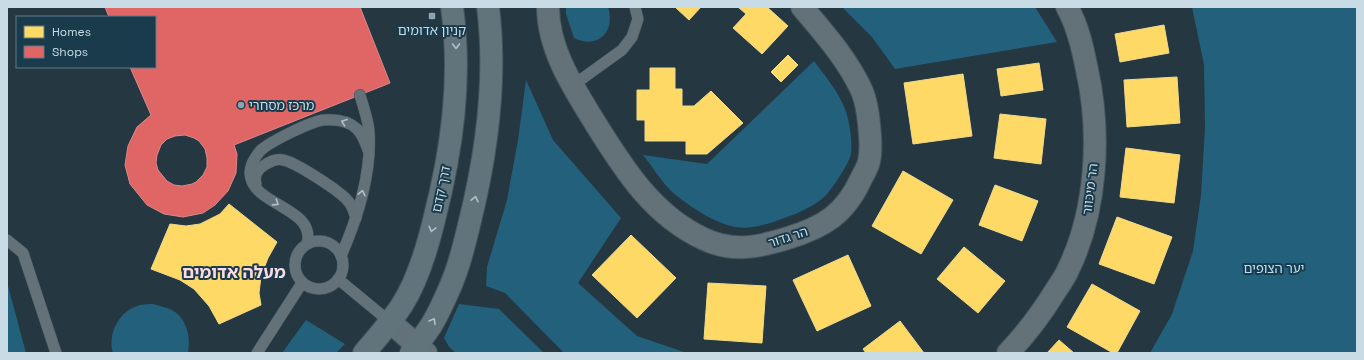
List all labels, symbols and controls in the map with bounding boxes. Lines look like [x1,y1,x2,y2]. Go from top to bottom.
marker: קניון אדומים [427,11,437,21]
legend [16,16,156,68]
place label: קניון אדומים [398,22,466,39]
text: Homes [52,24,91,40]
one-way arrow [452,43,460,49]
text: Shops [52,44,88,60]
place label: מרכז מסחרי [249,97,315,114]
marker: מרכז מסחרי [236,100,246,110]
one-way arrow [341,119,348,127]
street label: הר מיכוור [1078,162,1102,216]
street label: דרך קדם [428,164,454,214]
one-way arrow [358,189,366,196]
one-way arrow [471,196,479,202]
one-way arrow [272,198,279,206]
street label: הר גדור [766,223,810,251]
one-way arrow [428,226,436,233]
park label: יער הצופים [1244,260,1304,277]
district label: מעלה אדומים [182,261,286,283]
one-way arrow [428,318,436,325]

